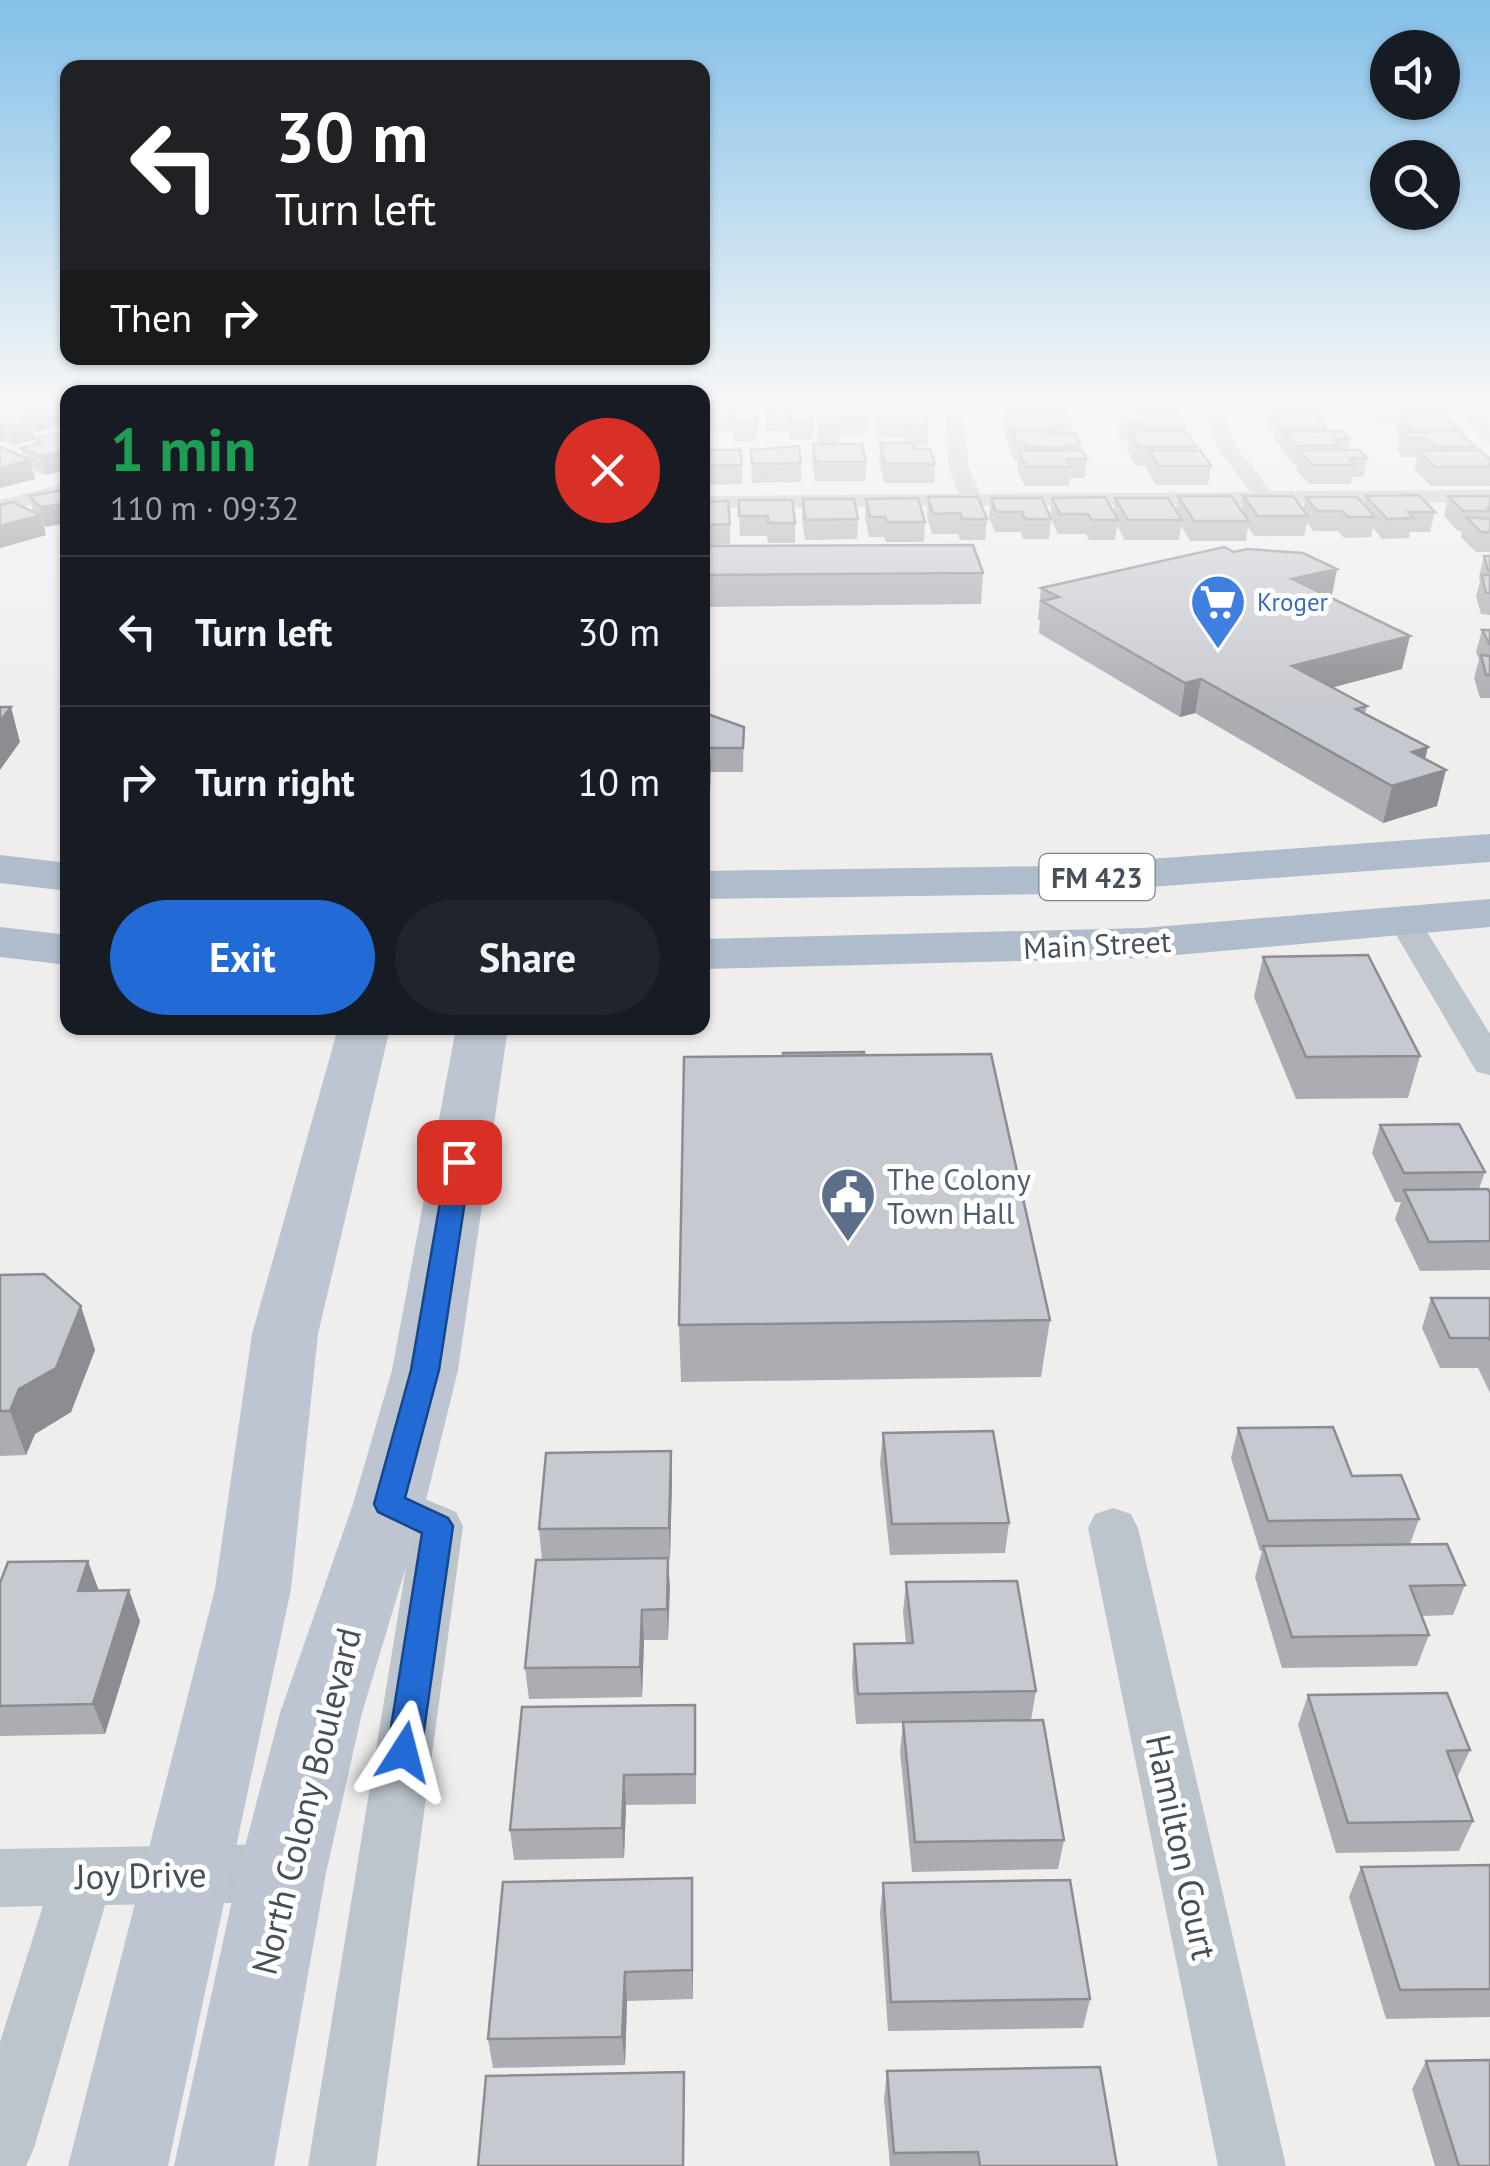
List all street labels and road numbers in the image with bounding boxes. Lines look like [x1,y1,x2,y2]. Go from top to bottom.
road number: FM 423 [1040,854,1154,900]
street label: Main Street [1022,921,1172,967]
street label: North Colony Boulevard [241,1623,371,1979]
street label: Hamilton Court [1136,1730,1228,1964]
street label: Joy Drive [73,1851,207,1899]

